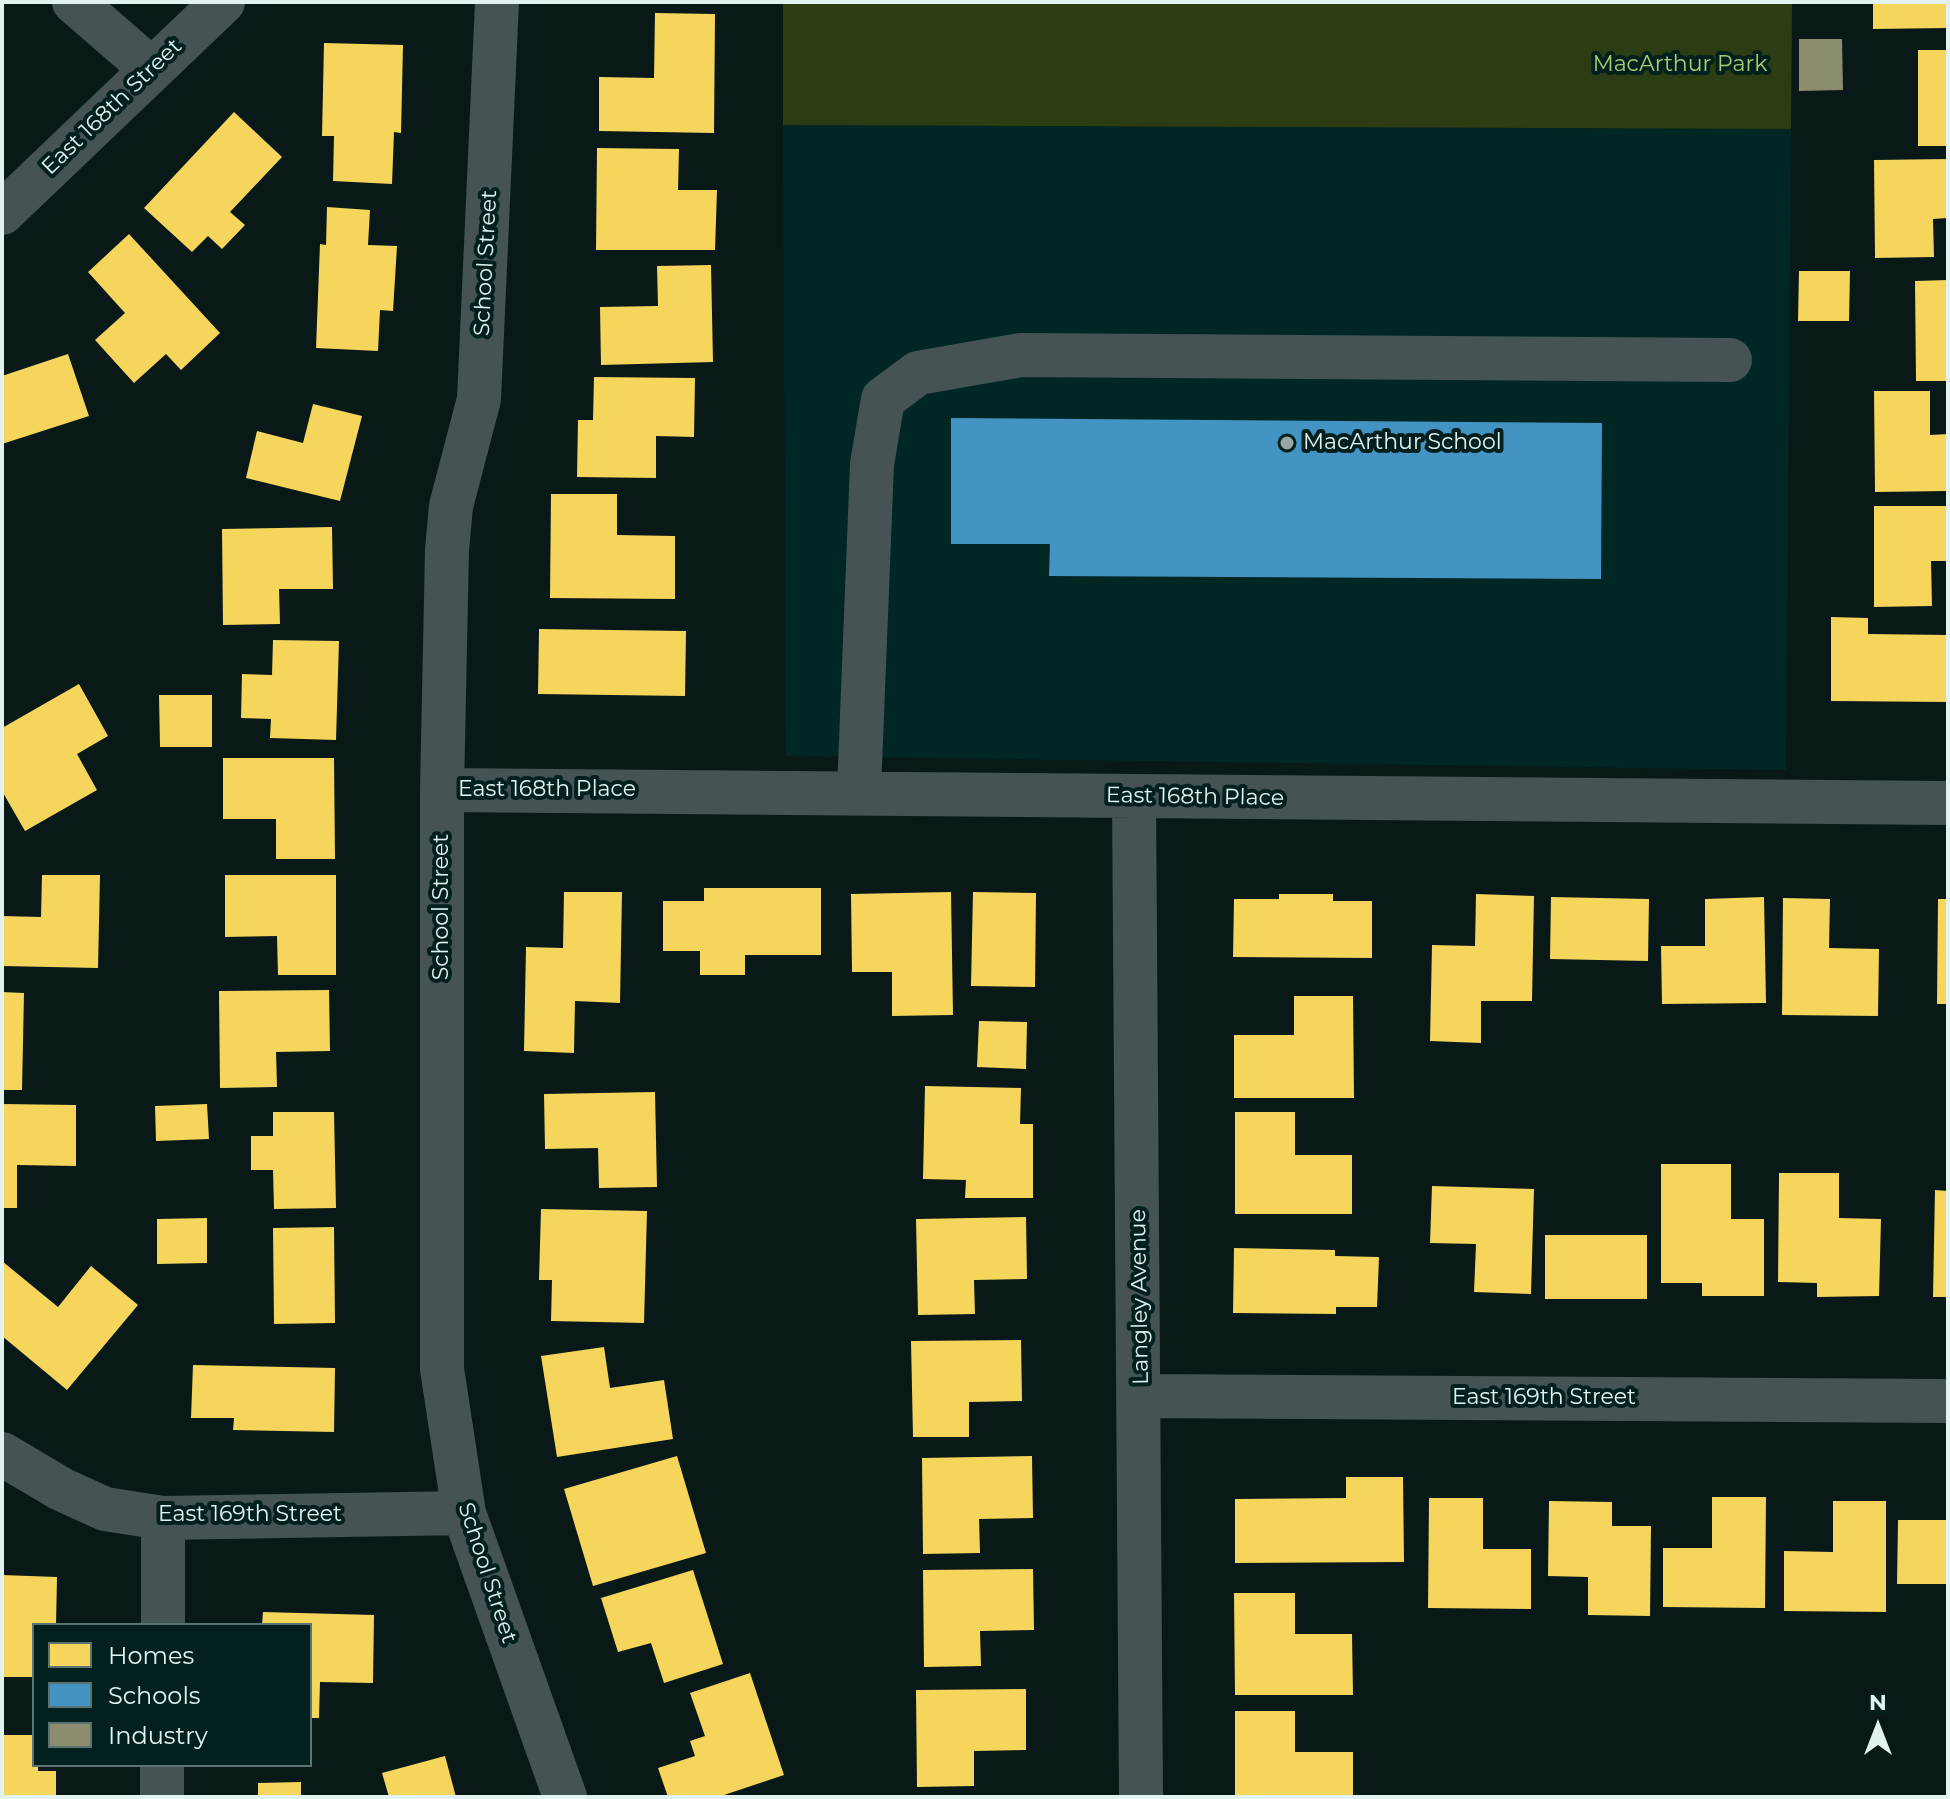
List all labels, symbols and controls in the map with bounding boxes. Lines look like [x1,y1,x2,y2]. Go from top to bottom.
street label: East 168th Street [37,33,187,181]
park label: MacArthur Park [1593,52,1767,78]
street label: School Street [469,189,503,337]
place label: MacArthur School [1303,430,1502,456]
marker: MacArthur School [1278,434,1296,452]
street label: East 168th Place [458,777,636,803]
street label: East 168th Place [1106,782,1284,812]
street label: School Street [429,834,455,980]
street label: Langley Avenue [1125,1209,1155,1385]
street label: East 169th Street [1452,1385,1636,1411]
street label: School Street [452,1499,522,1647]
street label: East 169th Street [158,1502,342,1528]
legend [32,1623,312,1767]
text: Homes [108,1641,194,1670]
text: Schools [108,1681,201,1710]
north arrow [1838,1687,1918,1767]
text: N [1869,1689,1887,1716]
text: Industry [108,1721,208,1750]

